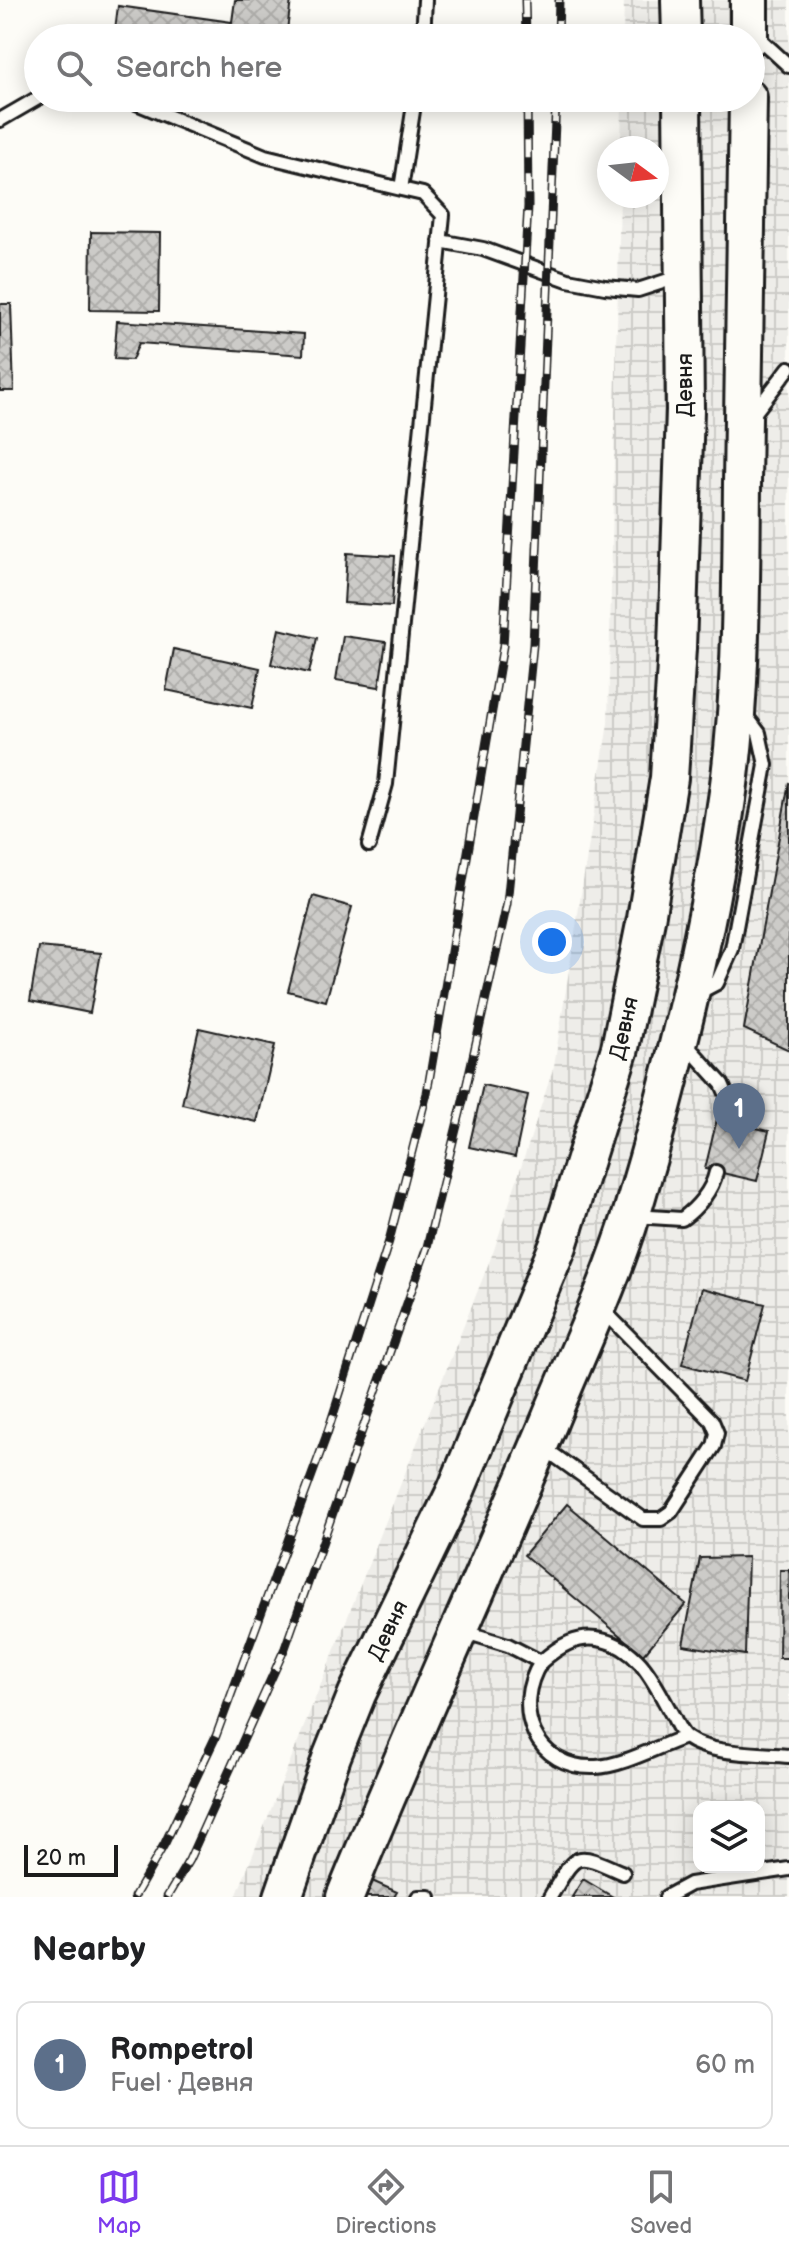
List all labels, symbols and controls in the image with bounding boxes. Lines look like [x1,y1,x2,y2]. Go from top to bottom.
search box [24,24,765,112]
icon: search [52,46,96,90]
text: Search here [116,50,282,86]
north arrow [597,136,669,208]
street label: Девня [672,353,699,417]
your location [532,922,572,962]
street label: Девня [604,994,645,1063]
pin: 1 [713,1083,765,1149]
street label: Девня [362,1596,415,1665]
map controls [693,1801,765,1873]
button: layers [693,1801,765,1873]
scale bar [24,1841,118,1877]
text: 20 m [36,1845,86,1872]
text: Nearby [32,1929,146,1970]
text: Rompetrol [110,2032,254,2068]
text: 1 [55,2050,65,2081]
text: 60 m [695,2050,755,2081]
text: Fuel · Девня [110,2068,254,2099]
tab: Map [97,2165,141,2240]
tab: Directions [335,2165,436,2240]
tab: Saved [630,2165,692,2240]

